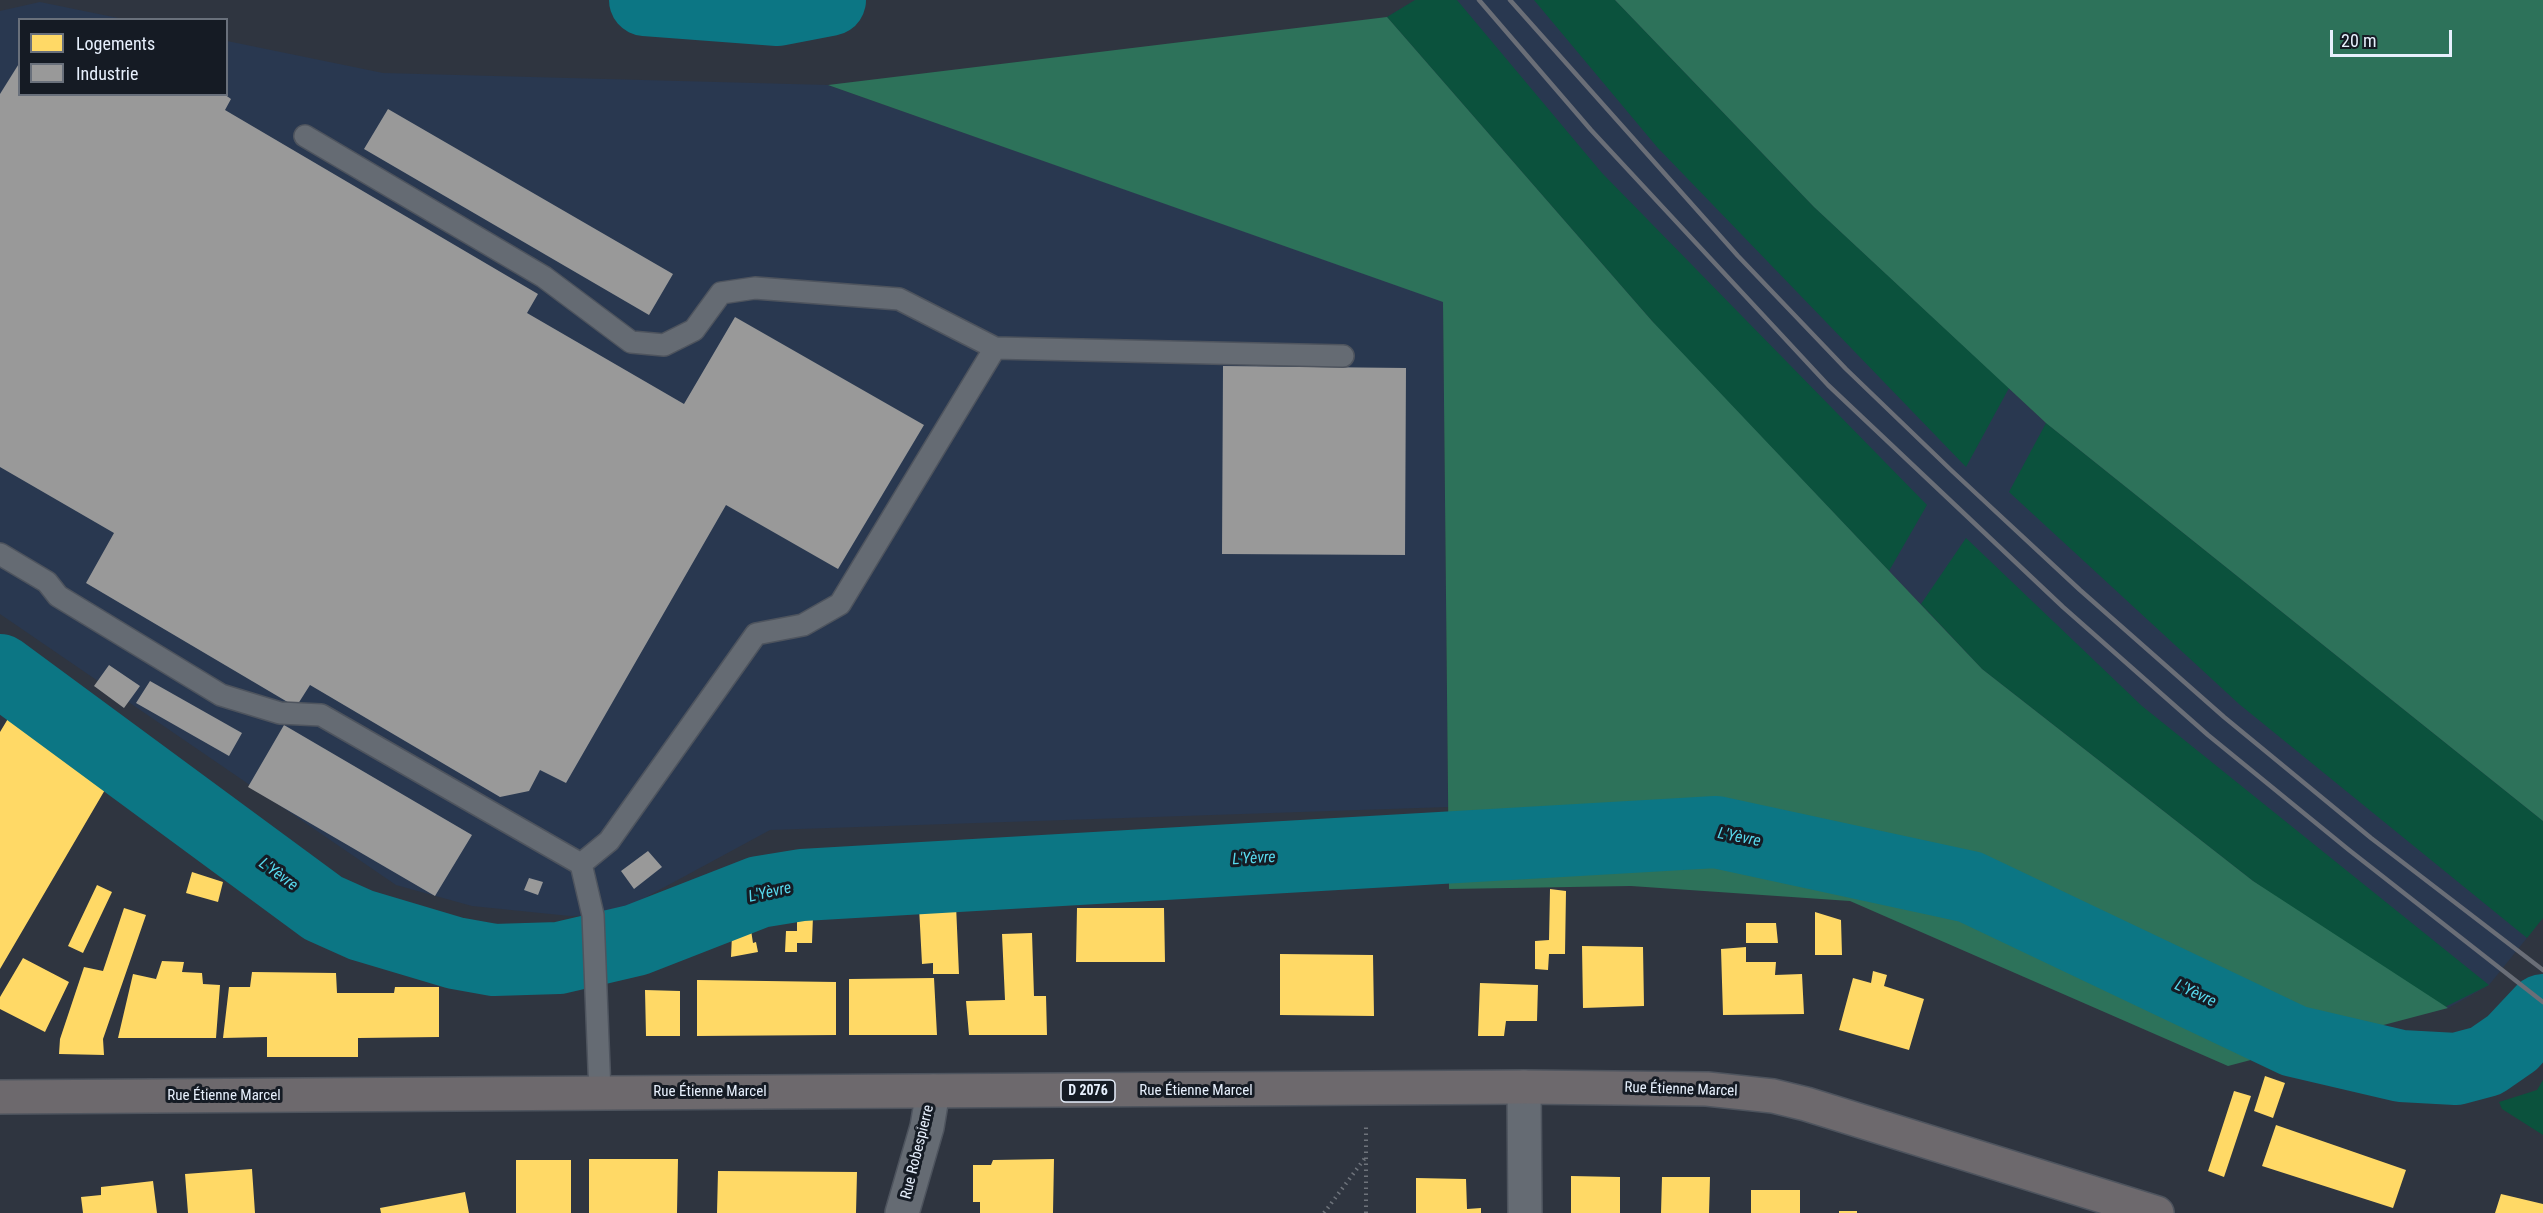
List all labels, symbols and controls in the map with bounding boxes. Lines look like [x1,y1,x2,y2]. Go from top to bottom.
legend [18,18,228,96]
scale bar [2333,18,2454,56]
text: 20 m [2341,30,2376,51]
text: Logements [76,33,155,54]
text: Industrie [76,63,138,84]
water label: L'Yèvre [1716,824,1762,852]
water label: L'Yèvre [1232,848,1276,870]
water label: L'Yèvre [255,854,301,896]
water label: L'Yèvre [747,879,793,907]
water label: L'Yèvre [2171,976,2219,1012]
street label: Rue Étienne Marcel [1624,1079,1738,1101]
road number: D 2076 [1061,1080,1115,1102]
street label: Rue Étienne Marcel [1139,1082,1253,1100]
street label: Rue Étienne Marcel [653,1083,767,1101]
street label: Rue Étienne Marcel [167,1087,281,1105]
street label: Rue Robespierre [898,1103,938,1201]

